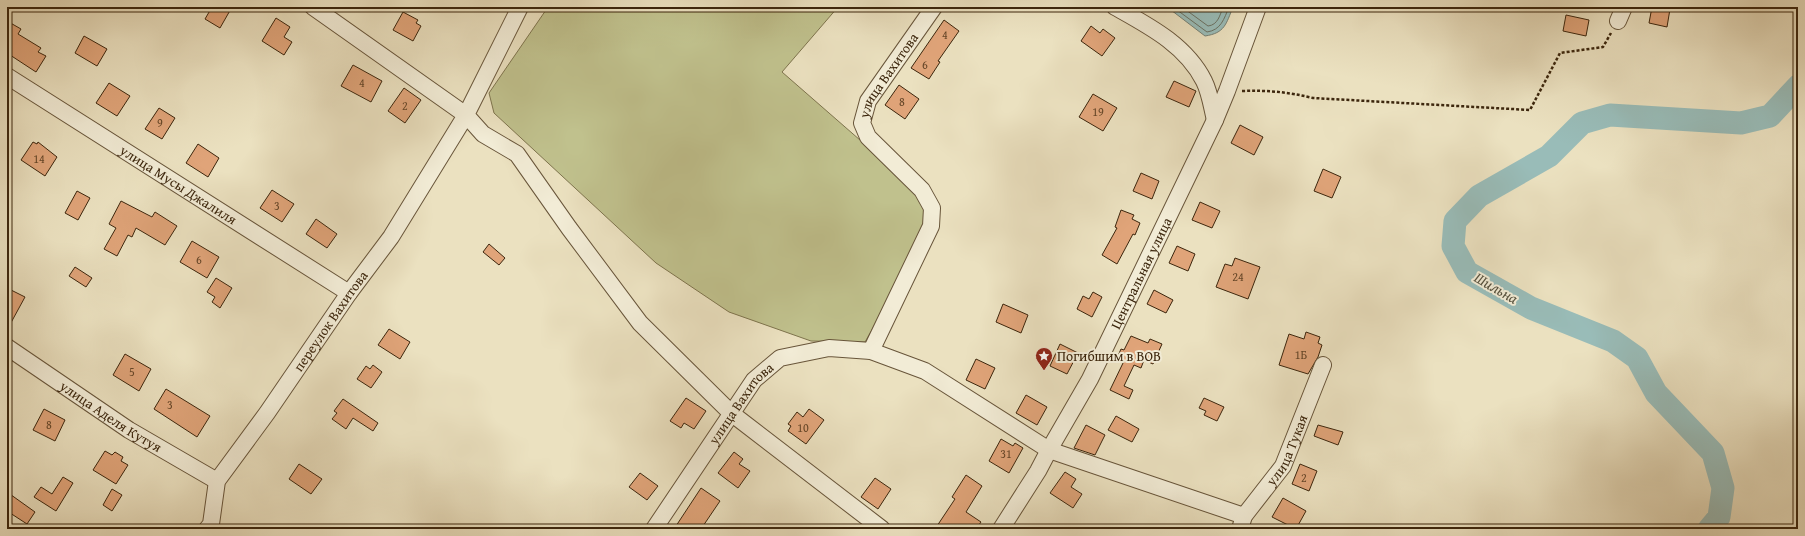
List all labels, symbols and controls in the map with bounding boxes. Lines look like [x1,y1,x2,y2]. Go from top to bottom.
house number: 4 [942,26,948,43]
street label: улица Вахитова [854,28,923,121]
house number: 6 [922,56,928,73]
house number: 4 [359,74,365,91]
house number: 8 [899,93,905,110]
house number: 2 [402,97,408,114]
house number: 19 [1092,103,1104,120]
house number: 9 [157,114,163,131]
street label: улица Мусы Джалиля [115,140,241,229]
house number: 14 [33,150,45,167]
house number: 3 [274,197,280,214]
street label: Центральная улица [1106,214,1177,332]
house number: 6 [196,251,202,268]
street label: переулок Вахитова [288,266,373,375]
water label: Шильна [1470,267,1522,309]
house number: 24 [1232,268,1244,285]
place icon: Погибшим в ВОВ [1034,346,1054,371]
place label: Погибшим в ВОВ [1057,346,1161,366]
house number: 1Б [1295,346,1307,363]
street label: улица Вахитова [703,357,778,449]
house number: 5 [129,363,135,380]
street label: улица Аделя Кутуя [55,375,166,457]
house number: 3 [167,396,173,413]
street label: улица Тукая [1261,412,1312,491]
house number: 8 [46,416,52,433]
house number: 10 [797,419,809,436]
house number: 31 [1000,445,1012,462]
house number: 2 [1301,469,1307,486]

